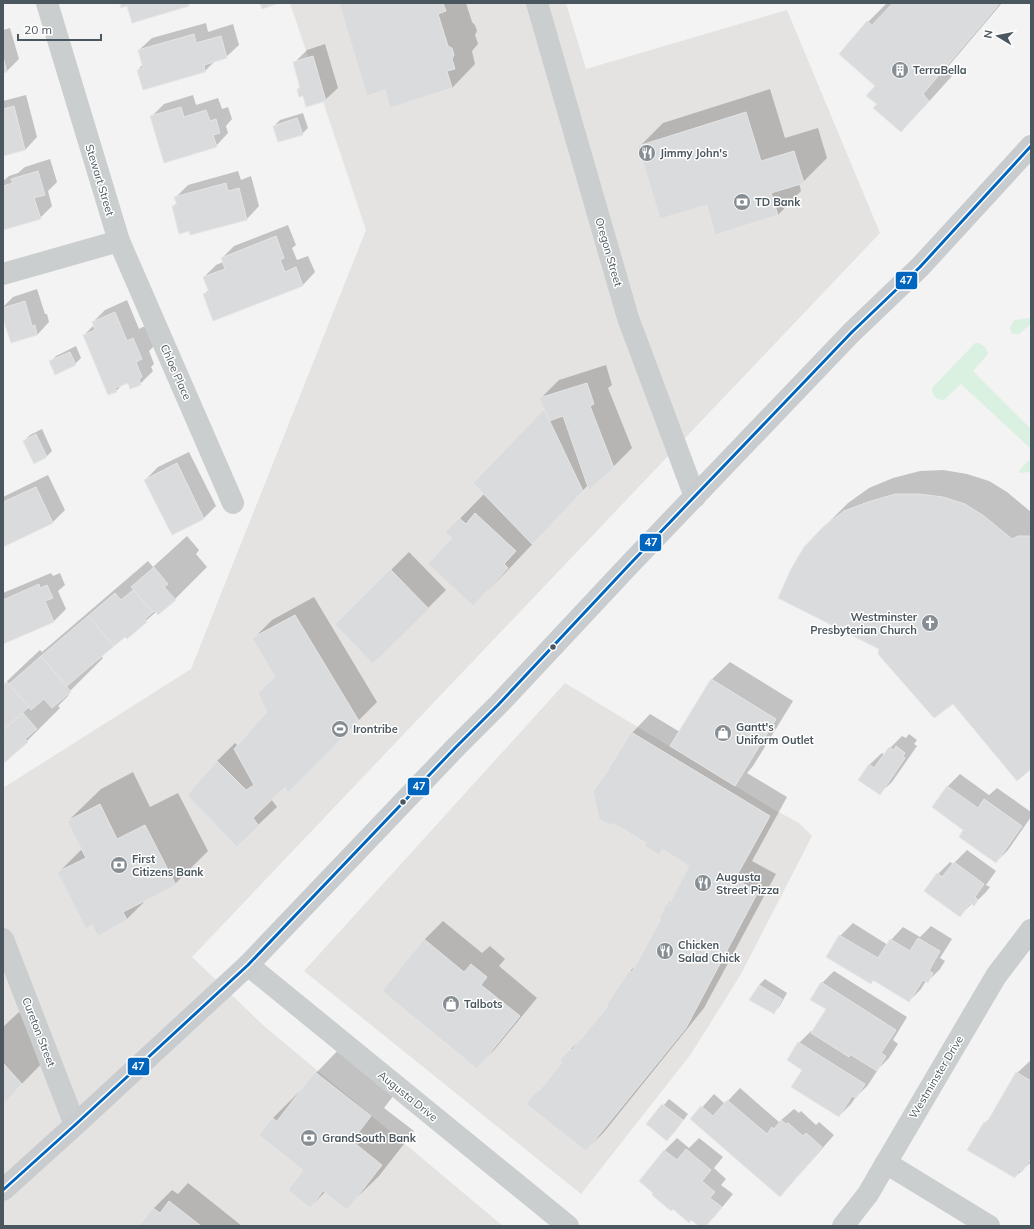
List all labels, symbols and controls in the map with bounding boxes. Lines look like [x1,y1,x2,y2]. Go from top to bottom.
scale bar [18,16,101,42]
north arrow [978,16,1018,56]
text: 20 m [24,22,52,37]
text: N [981,29,996,40]
building icon: TerraBella [890,60,910,80]
place label: TerraBella [913,63,967,77]
street label: Stewart Street [82,143,118,218]
restaurant icon: Jimmy John's [637,143,657,163]
place label: Jimmy John's [660,146,728,160]
bank icon: TD Bank [732,192,752,212]
place label: TD Bank [755,195,801,209]
street label: Oregon Street [592,216,626,288]
line badge: 47 [895,271,918,290]
text: 47 [899,273,913,287]
street label: Chloe Place [158,342,194,402]
line badge: 47 [639,533,662,552]
text: 47 [644,535,658,549]
place label: Westminster Presbyterian Church [810,610,918,637]
church icon: Westminster Presbyterian Church [920,613,940,633]
unlabelled marker [548,642,558,652]
sports icon: Irontribe [330,719,350,739]
place label: Gantt's Uniform Outlet [736,720,814,747]
place label: Irontribe [353,722,398,736]
shop icon: Gantt's Uniform Outlet [713,723,733,743]
line badge: 47 [407,777,430,796]
text: 47 [412,779,426,793]
unlabelled marker [398,797,408,807]
place label: First Citizens Bank [132,852,204,879]
bank icon: First Citizens Bank [109,855,129,875]
place label: Augusta Street Pizza [716,870,779,897]
restaurant icon: Augusta Street Pizza [693,873,713,893]
place label: Chicken Salad Chick [678,938,741,965]
restaurant icon: Chicken Salad Chick [655,941,675,961]
shop icon: Talbots [441,994,461,1014]
street label: Cureton Street [19,995,59,1069]
place label: Talbots [464,997,503,1011]
street label: Westminster Drive [906,1033,966,1121]
line badge: 47 [127,1057,150,1076]
text: 47 [131,1059,145,1073]
street label: Augusta Drive [375,1068,441,1124]
bank icon: GrandSouth Bank [299,1128,319,1148]
place label: GrandSouth Bank [322,1131,417,1145]

